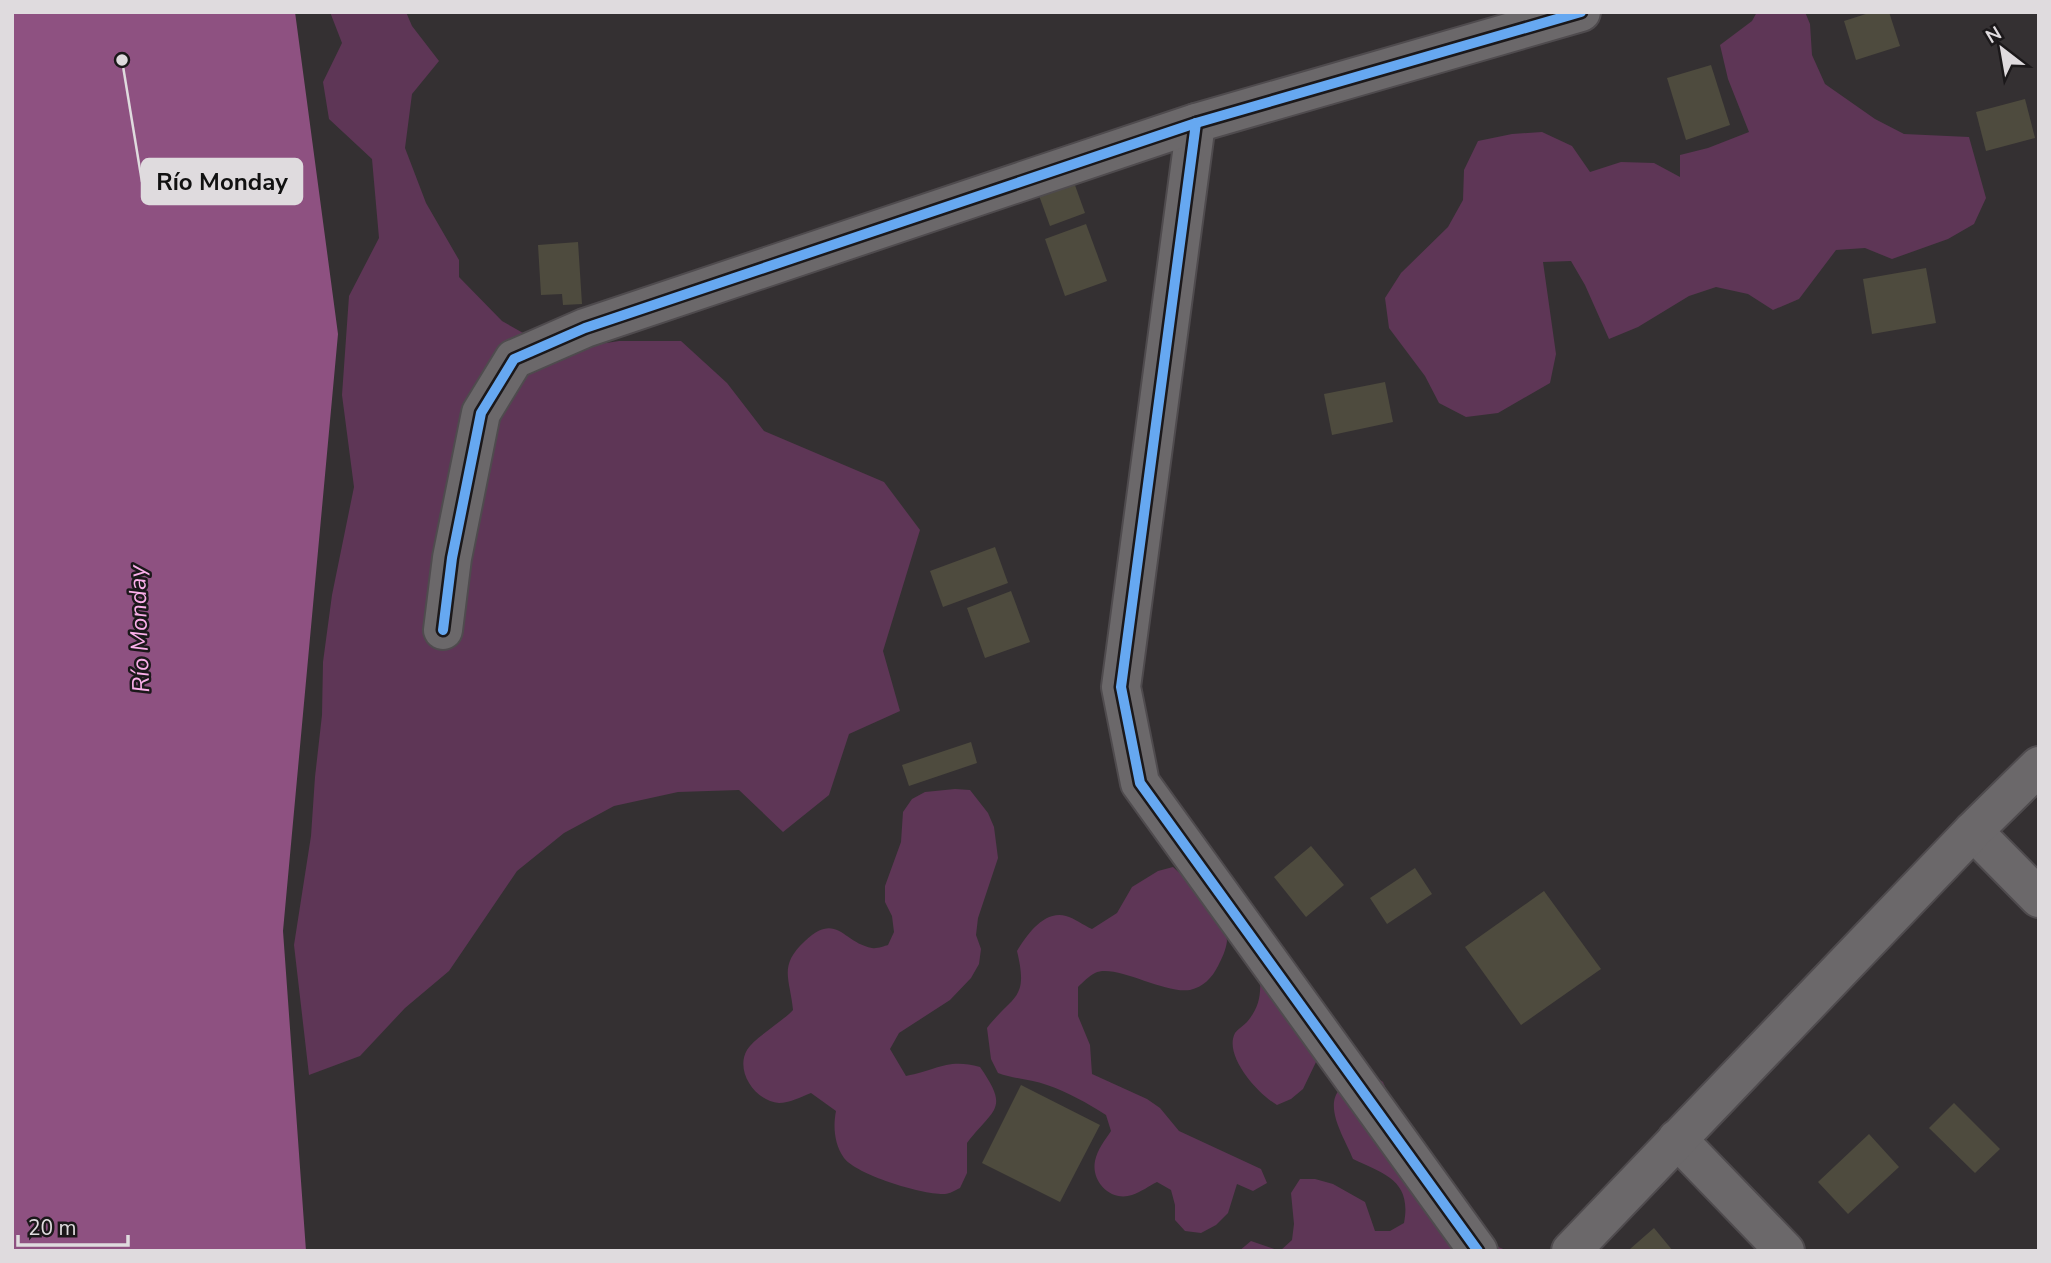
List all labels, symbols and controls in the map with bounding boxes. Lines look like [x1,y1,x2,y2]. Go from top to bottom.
north arrow [1967,14,2037,84]
text: N [1981,20,2007,50]
callout: Río Monday [142,159,302,204]
text: Río Monday [156,166,288,198]
water label: Río Monday [121,563,157,693]
scale bar [18,1204,128,1248]
text: 20 m [28,1214,77,1242]

